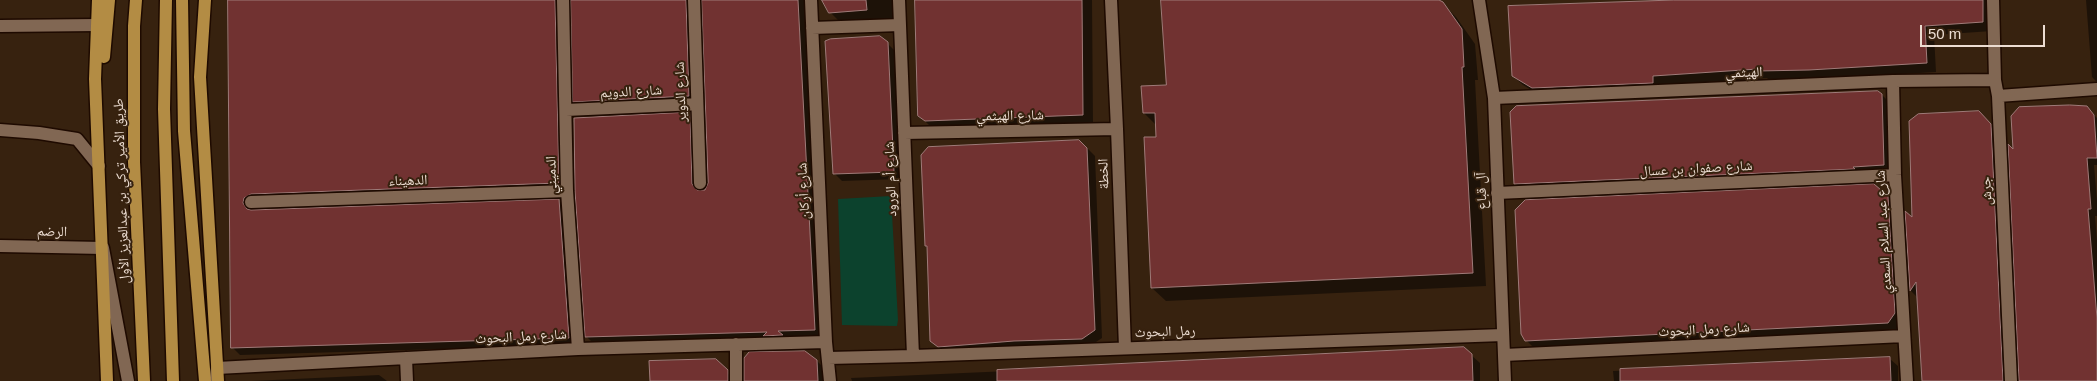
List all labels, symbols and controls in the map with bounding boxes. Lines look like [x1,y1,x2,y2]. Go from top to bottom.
scale bar [1922,15,2047,47]
text: 50 m [1928,25,1961,42]
street label: شارع الدوير [672,62,690,122]
street label: الهيثمي [1725,64,1763,82]
street label: شارع الدويم [600,82,662,102]
street label: طريق الأمير تركي بن عبدالعزيز الأول [110,98,134,284]
street label: شارع الهيثمي [976,107,1044,125]
street label: شارع أم الورود [881,141,901,217]
street label: الدميني [543,156,561,194]
street label: الخطة [1095,158,1113,190]
street label: شارع صفوان بن عسال [1639,158,1753,180]
street label: شارع أركان [794,162,814,220]
street label: شارع عبد السلام السعدي [1872,170,1896,294]
street label: الدهيناء [388,172,428,190]
street label: آل قباع [1473,172,1491,210]
street label: جرش [1978,176,1996,206]
street label: الرضم [37,223,67,241]
street label: شارع رمل البحوث [1658,319,1750,341]
street label: رمل البحوث [1134,323,1196,341]
street label: شارع رمل البحوث [475,326,567,348]

